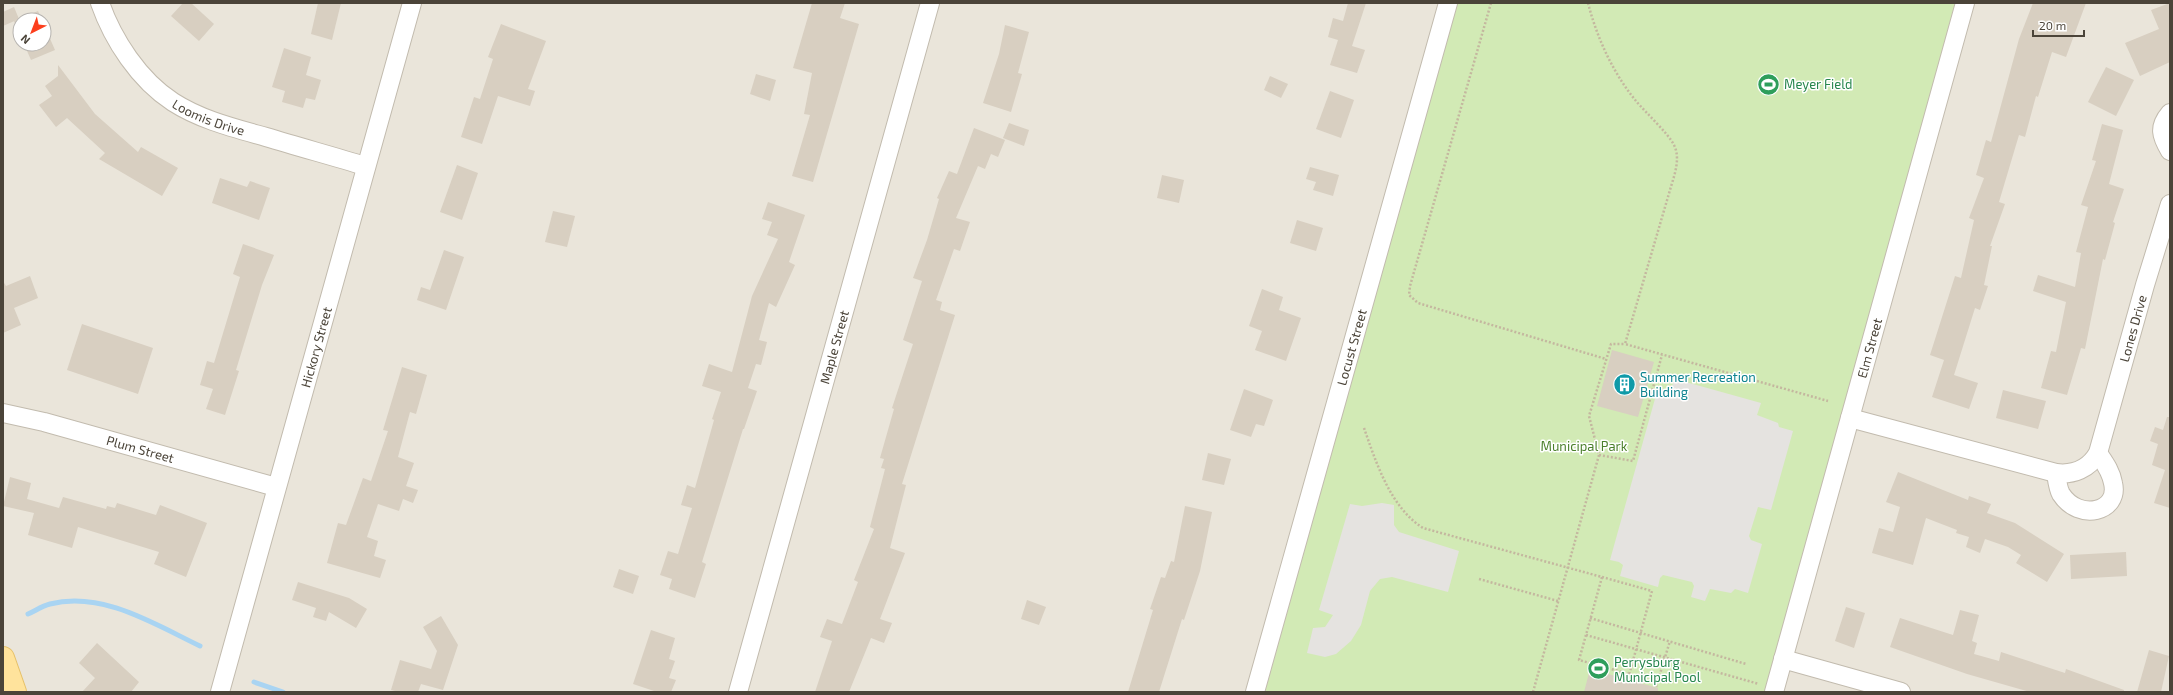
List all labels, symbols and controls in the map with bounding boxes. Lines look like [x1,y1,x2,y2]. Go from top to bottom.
north arrow [12,12,52,52]
scale bar [2033,12,2084,38]
text: 20 m [2039,18,2066,32]
text: N [18,32,32,47]
sports icon: Meyer Field [1756,71,1782,97]
place label: Meyer Field [1784,76,1852,92]
street label: Loomis Drive [169,96,246,139]
street label: Lones Drive [2116,293,2150,364]
street label: Hickory Street [297,305,335,389]
street label: Locust Street [1333,307,1370,387]
street label: Maple Street [816,308,852,386]
street label: Elm Street [1853,316,1885,380]
place label: Summer Recreation Building [1640,369,1756,400]
building icon: Summer Recreation Building [1612,371,1638,397]
street label: Plum Street [105,432,176,466]
park label: Municipal Park [1541,438,1628,454]
place label: Perrysburg Municipal Pool [1614,654,1701,685]
sports icon: Perrysburg Municipal Pool [1586,656,1612,682]

